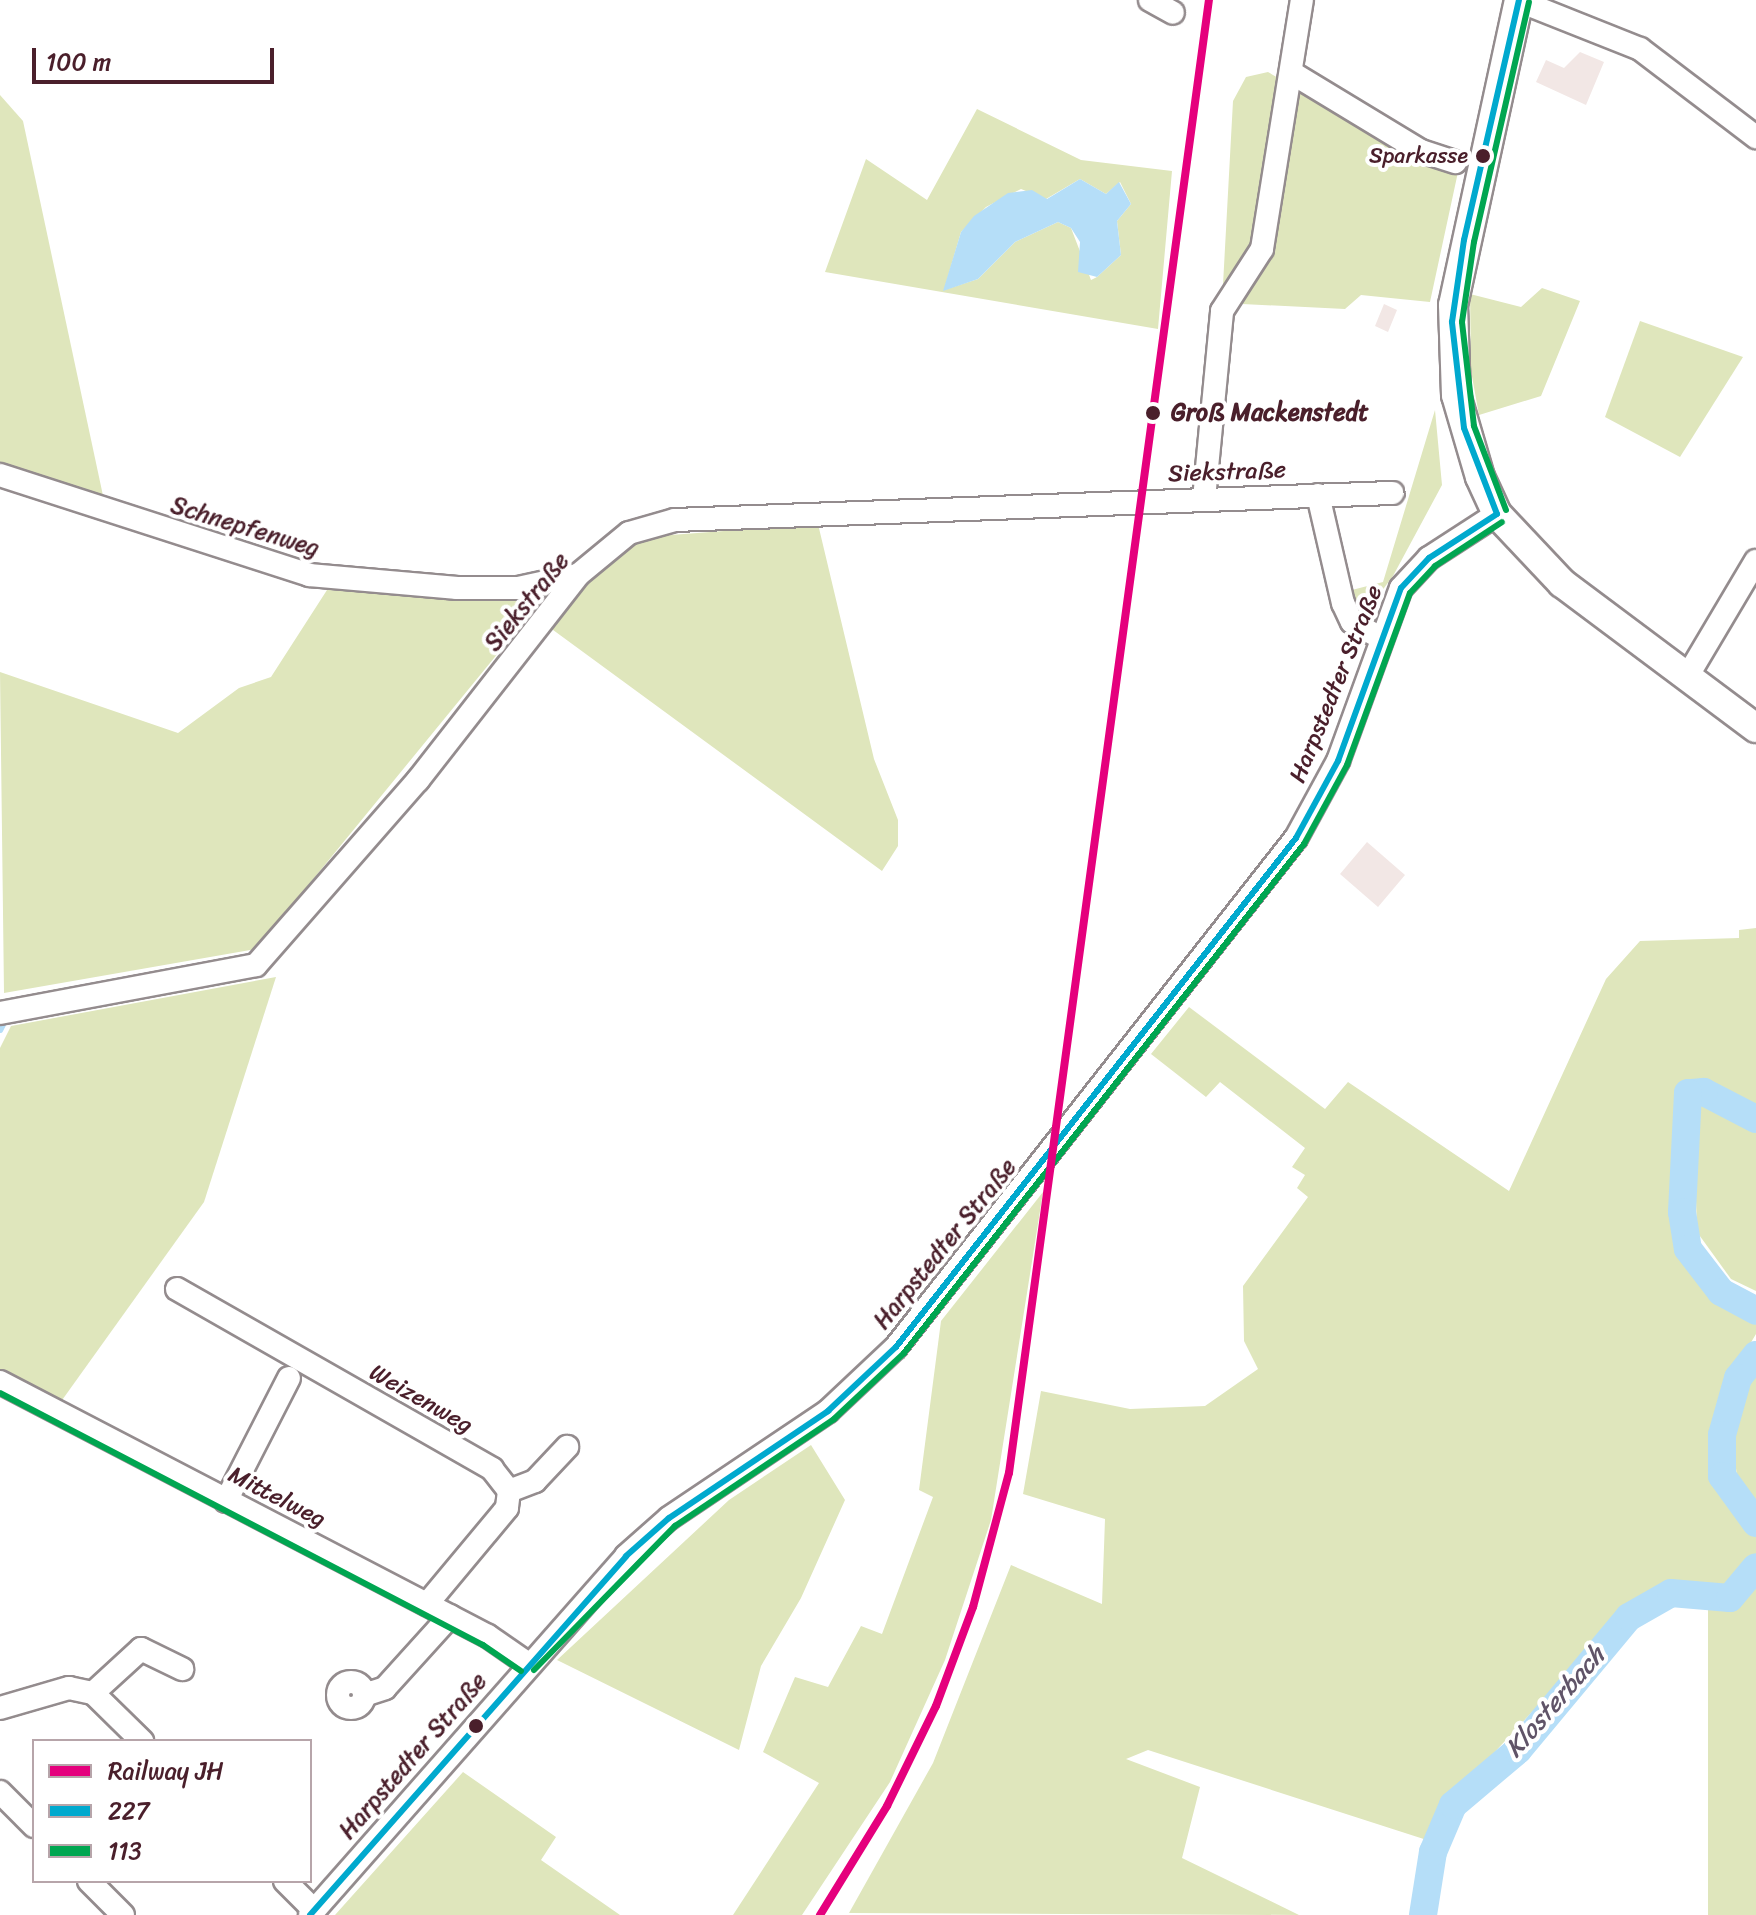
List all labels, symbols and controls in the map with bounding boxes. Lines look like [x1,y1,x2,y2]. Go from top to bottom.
scale bar [36,32,278,82]
text: 100 m [46,41,111,83]
place label: Sparkasse [1369,143,1468,169]
marker: Sparkasse [1475,148,1491,164]
place label: Groß Mackenstedt [1171,399,1369,427]
marker: Groß Mackenstedt [1142,402,1164,424]
street label: Siekstraße [1167,456,1287,488]
street label: Schnepfenweg [167,491,323,563]
street label: Siekstraße [479,547,575,657]
street label: Harpstedter Straße [1283,581,1389,787]
street label: Harpstedter Straße [868,1153,1022,1335]
street label: Weizenweg [364,1358,478,1440]
street label: Mittelweg [223,1460,331,1534]
water label: Klosterbach [1498,1640,1612,1764]
street label: Harpstedter Straße [333,1667,493,1845]
unlabelled marker [468,1718,484,1734]
legend [32,1739,312,1883]
text: Railway JH [108,1750,224,1792]
text: 227 [108,1790,149,1832]
text: 113 [108,1830,142,1872]

